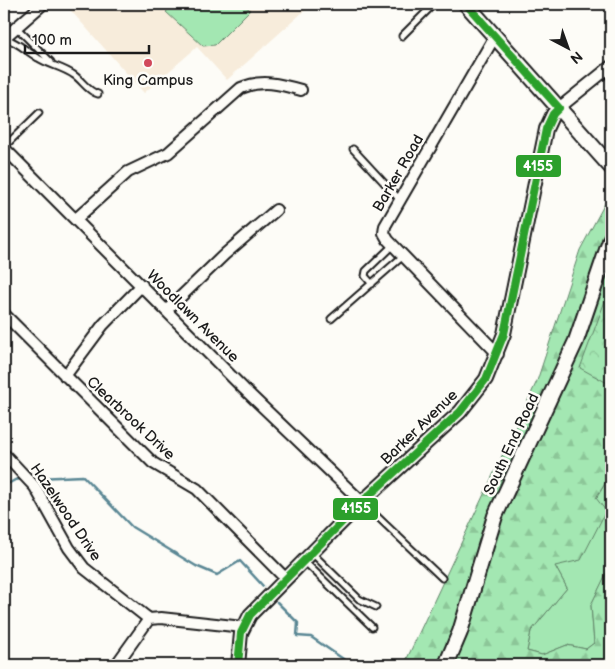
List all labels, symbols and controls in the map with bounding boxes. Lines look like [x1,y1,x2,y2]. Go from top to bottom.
scale bar [25,22,149,54]
north arrow [542,22,592,72]
text: 100 m [32,31,72,50]
text: N [567,48,586,67]
marker: King Campus [142,57,154,69]
place label: King Campus [103,71,194,90]
street label: Barker Road [369,131,428,215]
line badge: 4155 [515,154,562,178]
text: 4155 [523,158,553,175]
street label: Woodlawn Avenue [142,266,243,367]
street label: Clearbrook Drive [82,373,179,464]
street label: Barker Avenue [377,386,462,469]
street label: South End Road [480,390,543,498]
street label: Hazelwood Drive [26,460,105,565]
line badge: 4155 [332,497,379,521]
text: 4155 [341,500,371,517]

